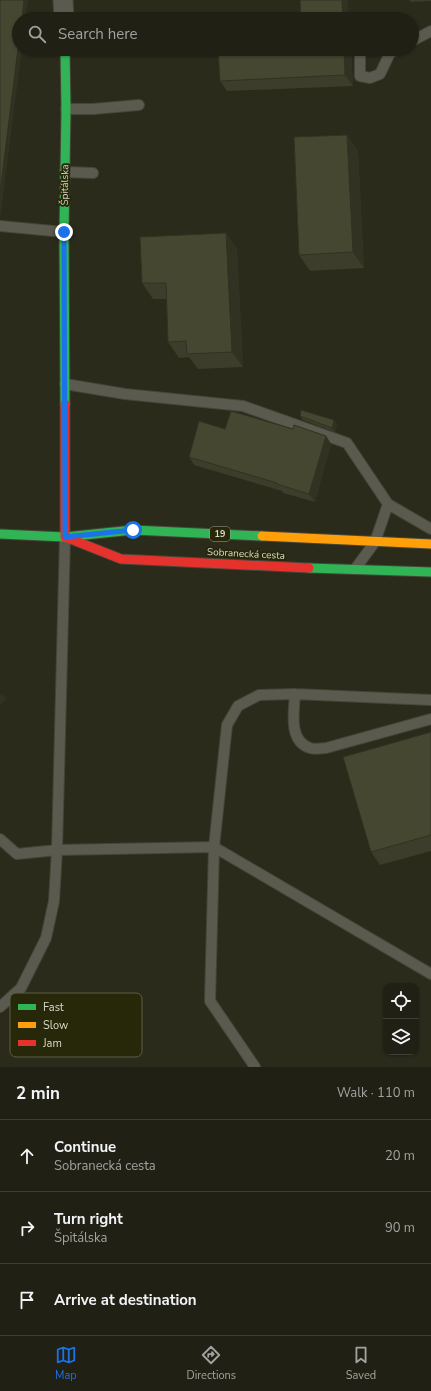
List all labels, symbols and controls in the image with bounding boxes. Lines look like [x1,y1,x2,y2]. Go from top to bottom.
search box [12,12,419,56]
icon: search [26,23,48,45]
text: Search here [58,24,138,44]
street label: Špitálska [58,164,72,206]
route end [55,223,73,241]
route start [124,521,142,539]
road number: 19 [210,527,230,541]
street label: Sobranecká cesta [207,545,285,563]
map controls [383,983,419,1055]
button: locate [383,983,419,1019]
legend [10,993,142,1057]
text: Fast [43,1000,64,1015]
text: Slow [43,1018,68,1033]
button: layers [383,1019,419,1055]
text: Jam [42,1036,62,1051]
text: 2 min [16,1082,60,1105]
text: Walk · 110 m [337,1084,415,1102]
text: Continue [54,1137,116,1157]
icon: ahead [16,1145,38,1167]
text: 20 m [385,1147,415,1165]
text: Sobranecká cesta [54,1157,156,1175]
text: Turn right [54,1209,123,1229]
icon: right [16,1217,38,1239]
text: 90 m [385,1219,415,1237]
text: Špitálska [54,1229,107,1247]
icon: arrive [16,1289,38,1311]
text: Arrive at destination [54,1290,197,1310]
tab: Map [55,1344,77,1383]
tab: Directions [187,1344,236,1383]
tab: Saved [346,1344,376,1383]

